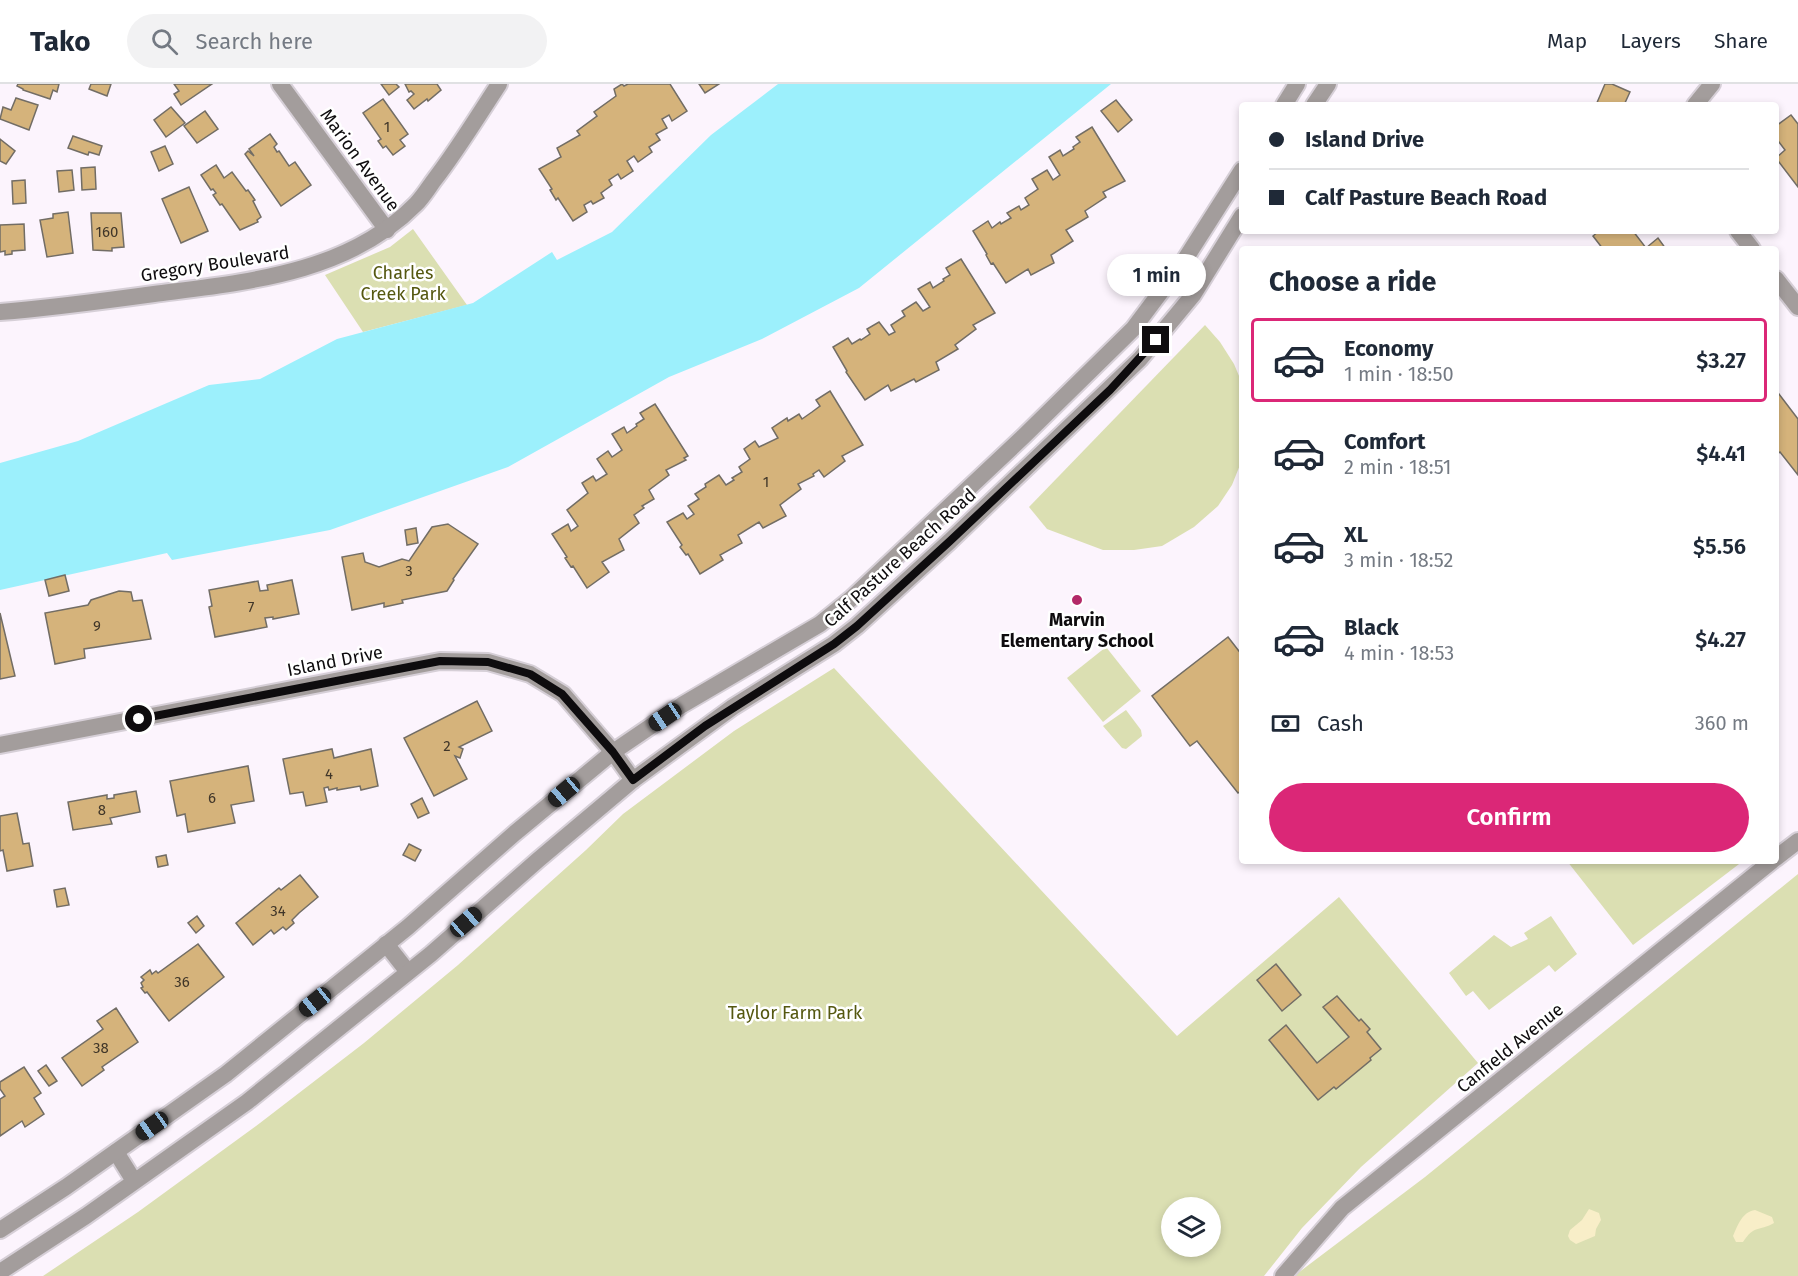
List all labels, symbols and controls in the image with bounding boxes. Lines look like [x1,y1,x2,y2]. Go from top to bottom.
search box [127,14,547,68]
text: Tako [30,25,91,58]
icon: search [148,25,181,58]
text: Search here [196,28,313,55]
text: Map [1547,28,1587,54]
text: Layers [1620,28,1681,54]
text: Share [1714,28,1768,54]
street label: Marion Avenue [315,104,405,216]
house number: 1 [384,118,390,136]
text: Island Drive [1305,126,1424,153]
text: Calf Pasture Beach Road [1305,184,1547,211]
house number: 160 [96,223,118,241]
street label: Gregory Boulevard [139,241,291,287]
callout: 1 min [1106,253,1206,295]
park label: Charles Creek Park [360,262,446,305]
text: 1 min [1132,263,1181,287]
text: Choose a ride [1269,266,1436,298]
route end [1142,326,1169,353]
icon: car [1272,333,1326,387]
text: Economy [1344,335,1433,362]
text: $3.27 [1696,347,1746,374]
text: 1 min · 18:50 [1344,362,1454,386]
icon: car [1272,426,1326,480]
text: Comfort [1344,428,1425,455]
text: $4.41 [1696,440,1746,467]
text: 2 min · 18:51 [1344,455,1451,479]
house number: 1 [763,473,769,491]
street label: Calf Pasture Beach Road [819,484,981,632]
icon: car [1272,519,1326,573]
text: XL [1344,521,1368,548]
text: $5.56 [1693,533,1746,560]
text: 3 min · 18:52 [1344,548,1453,572]
house number: 3 [405,562,413,580]
marker: Marvin Elementary School [1070,593,1084,607]
house number: 7 [248,598,255,616]
place label: Marvin Elementary School [1000,609,1154,652]
icon: car [1272,612,1326,666]
text: Black [1344,614,1399,641]
house number: 9 [93,617,101,635]
text: $4.27 [1695,626,1746,653]
street label: Island Drive [285,641,385,681]
text: 4 min · 18:53 [1344,641,1454,665]
car [645,699,685,735]
route start [125,705,152,732]
icon: cash [1269,707,1302,740]
text: Cash [1317,710,1364,737]
text: 360 m [1695,711,1749,735]
house number: 2 [443,737,451,755]
house number: 4 [325,765,333,783]
car [544,774,584,810]
button: Confirm [1269,783,1749,852]
house number: 6 [208,789,216,807]
house number: 8 [98,801,106,819]
house number: 34 [270,902,286,920]
car [447,903,485,941]
house number: 36 [174,973,190,991]
car [295,984,335,1020]
street label: Canfield Avenue [1452,998,1568,1098]
park label: Taylor Farm Park [728,1002,863,1024]
house number: 38 [93,1039,109,1057]
car [132,1108,172,1144]
map controls [1161,1197,1221,1257]
button: layers [1161,1197,1221,1257]

